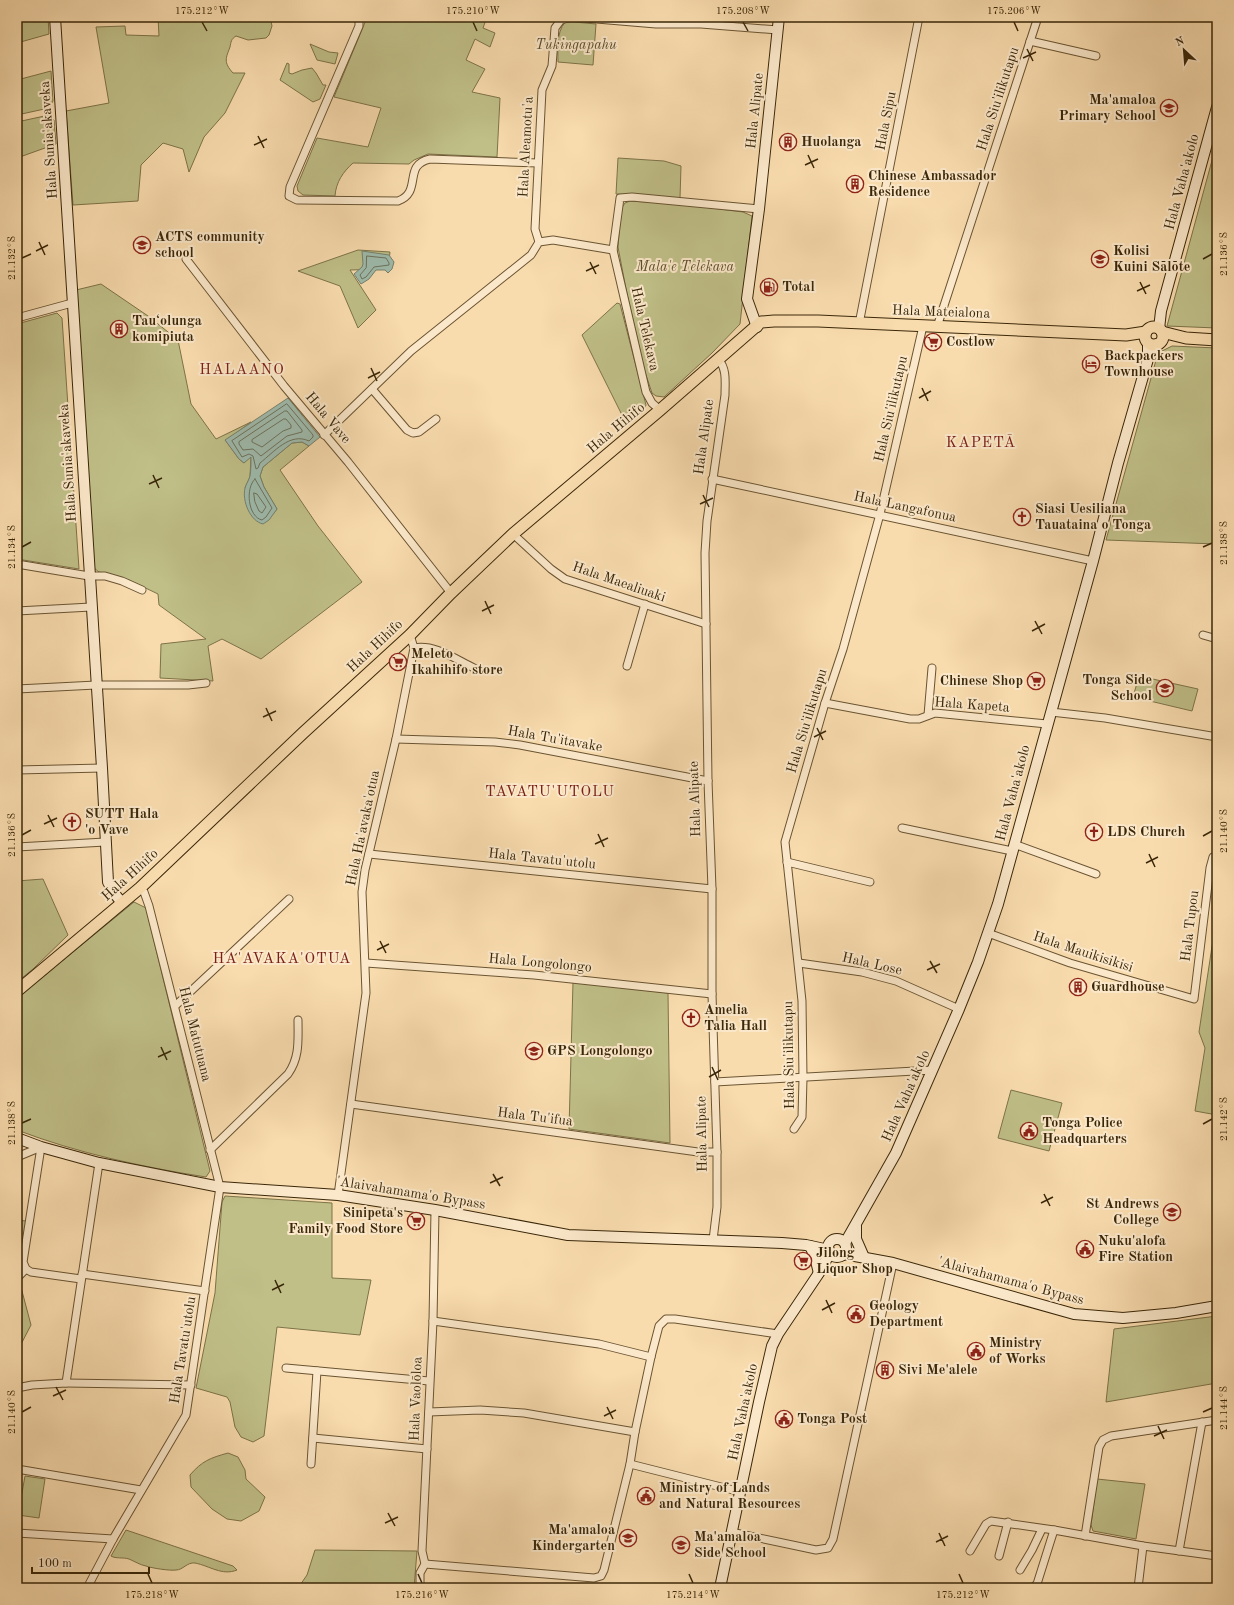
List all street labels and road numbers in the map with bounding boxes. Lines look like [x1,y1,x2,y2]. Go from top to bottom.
street label: Hala Siu'ilikutapu [975,45,1022,153]
street label: Hala Alipate [744,72,766,150]
street label: Hala Sunia'akaveka [38,80,60,200]
street label: Hala Sipu [873,90,899,152]
street label: Hala Aleamotu'a [516,96,536,198]
street label: Hala Vaha'akolo [1162,132,1202,232]
street label: Hala Telekava [629,286,662,373]
street label: Hala Mateialona [892,303,991,321]
street label: Hala Siu'ilikutapu [872,354,910,463]
street label: Hala Vave [303,390,353,446]
street label: Hala Alipate [692,398,716,476]
street label: Hala Hihifo [585,400,647,456]
street label: Hala Sunia'akaveka [57,403,79,523]
street label: Hala Langafonua [852,489,958,525]
street label: Hala Maealiuaki [571,559,668,605]
street label: Hala Hihifo [345,617,406,675]
street label: Hala Siu'ilikutapu [784,667,830,775]
street label: Hala Kapeta [934,695,1010,715]
street label: Hala Tu'itavake [506,724,604,754]
street label: Hala Vaha'akolo [993,743,1033,843]
street label: Hala Alipate [687,761,703,837]
street label: Hala Ha'avaka'otua [344,769,382,887]
street label: Hala Hihifo [99,846,161,904]
street label: Hala Tavatu'utolu [487,846,597,872]
street label: Hala Tupou [1179,889,1201,962]
street label: Hala Mauikisikisi [1031,929,1135,975]
street label: Hala Lose [841,950,903,978]
street label: Hala Longolongo [488,952,592,974]
street label: Hala Matutuana [176,985,214,1083]
street label: Hala Siu'ilikutapu [781,1000,797,1109]
street label: Hala Vaha'akolo [879,1048,933,1144]
street label: Hala Alipate [694,1096,710,1172]
street label: Hala Tu'ifua [496,1105,574,1129]
street label: 'Alaivahamama'o Bypass [336,1174,486,1212]
street label: 'Alaivahamama'o Bypass [936,1255,1086,1307]
street label: Hala Tavatu'utolu [168,1295,198,1405]
street label: Hala Vaolōloa [408,1356,424,1441]
street label: Hala Vaha'akolo [726,1362,760,1462]

